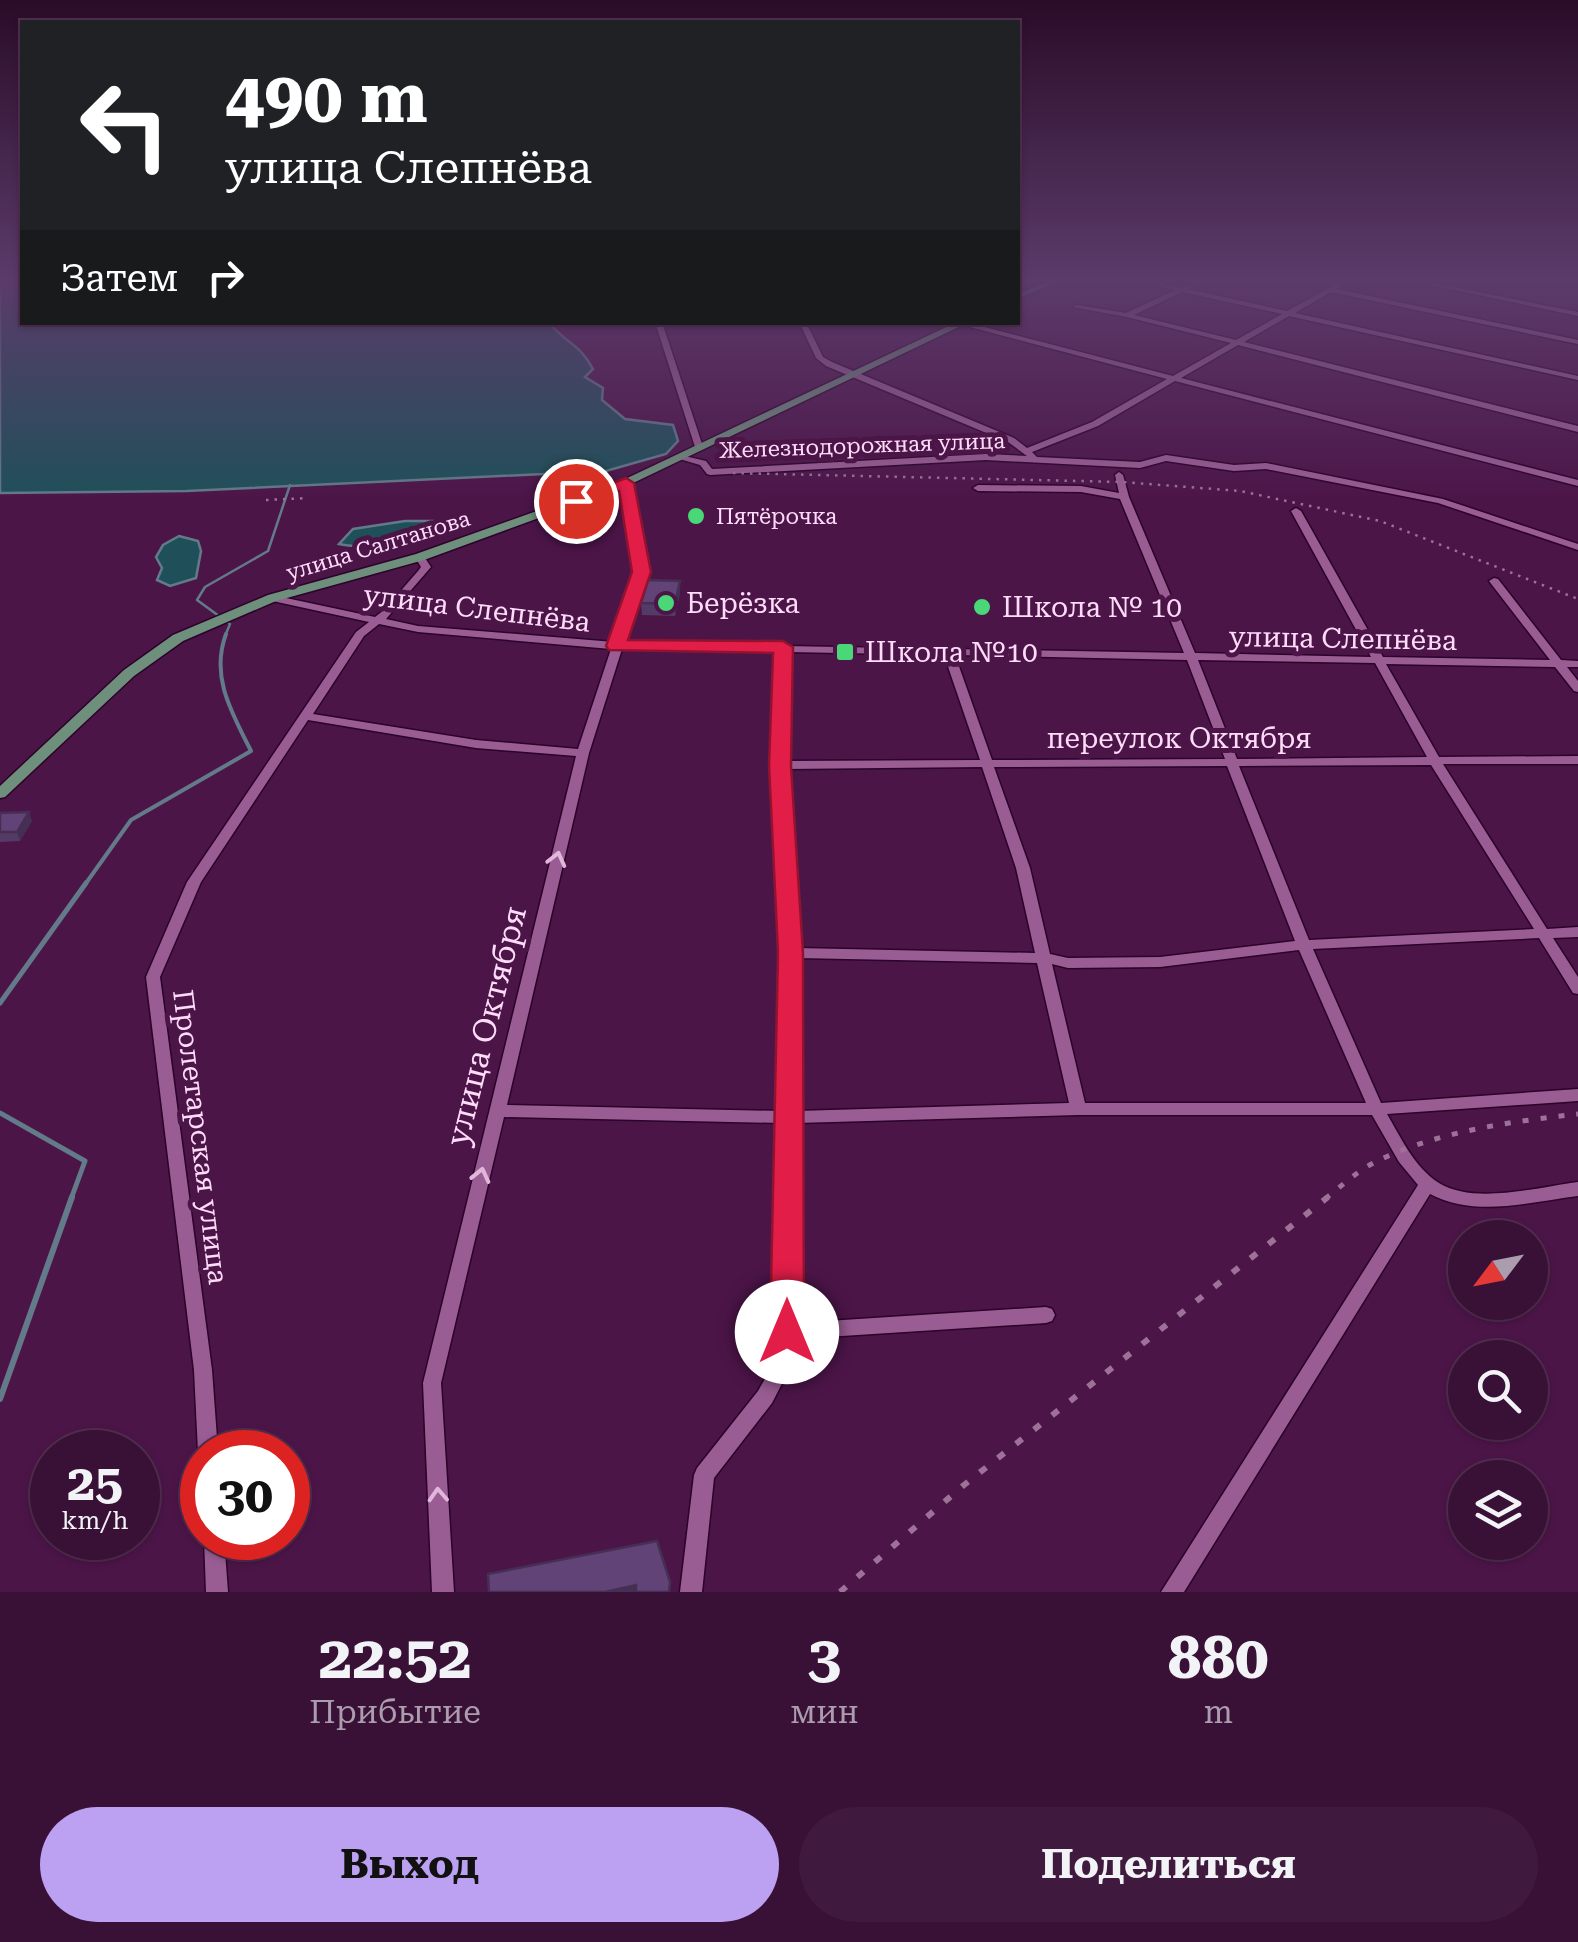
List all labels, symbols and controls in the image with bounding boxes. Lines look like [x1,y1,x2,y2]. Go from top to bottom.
text: 490 m [225,57,428,139]
icon: left [60,60,190,190]
text: улица Слепнёва [225,141,592,194]
icon: right [198,250,253,305]
text: Затем [60,256,178,300]
street label: Железнодорожная улица [719,428,1006,463]
pin [534,459,619,544]
icon: arrive [549,474,604,529]
place label: Пятёрочка [716,504,837,529]
marker: Пятёрочка [685,505,707,527]
street label: улица Салтанова [283,506,473,585]
street label: улица Слепнёва [362,578,592,639]
place label: Берёзка [686,587,800,620]
place label: Школа № 10 [1002,591,1182,624]
marker: Берёзка [655,592,677,614]
marker: Школа № 10 [971,596,993,618]
street label: улица Слепнёва [1229,620,1457,657]
place label: Школа №10 [865,636,1038,669]
marker: Школа №10 [834,641,856,663]
street label: переулок Октября [1047,722,1311,755]
one-way arrow [545,851,566,868]
street label: улица Октября [438,902,534,1150]
street label: Пролетарская улица [166,988,235,1286]
one-way arrow [469,1167,490,1184]
north arrow [1448,1220,1548,1320]
map controls [1448,1220,1548,1560]
position arrow [735,1280,839,1384]
button: search [1448,1340,1548,1440]
speed limit sign: 30 [180,1430,310,1560]
text: 25 [67,1454,123,1512]
button: layers [1448,1460,1548,1560]
one-way arrow [428,1486,449,1502]
text: km/h [62,1506,128,1535]
text: 22:52 [319,1622,472,1693]
text: 3 [808,1622,841,1693]
text: 880 [1168,1622,1269,1693]
text: Прибытие [309,1693,481,1731]
text: мин [790,1693,858,1731]
text: m [1204,1693,1233,1731]
button: Выход [40,1807,779,1922]
button: Поделиться [799,1807,1538,1922]

